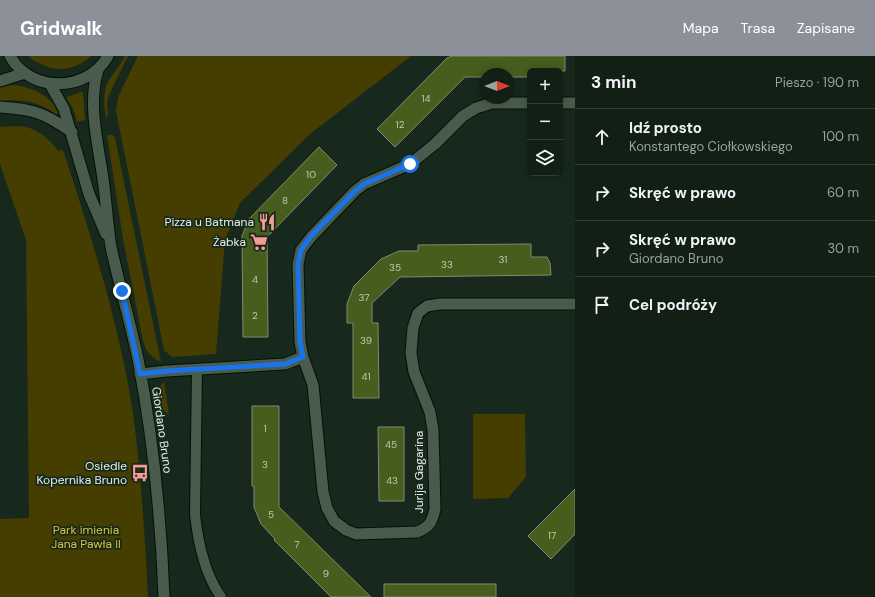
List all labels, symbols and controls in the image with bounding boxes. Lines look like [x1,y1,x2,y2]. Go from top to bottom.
text: Gridwalk [20,16,102,41]
text: Mapa [683,19,719,37]
text: Trasa [741,19,775,37]
text: Zapisane [797,19,855,37]
north arrow [479,68,515,104]
map controls [527,68,563,176]
button: + [527,68,563,104]
text: 3 min [591,71,636,93]
text: Pieszo · 190 m [775,74,859,91]
house number: 14 [421,92,431,105]
button: − [527,104,563,140]
house number: 12 [396,118,405,131]
text: Idź prosto [629,118,702,138]
icon: ahead [591,126,613,148]
text: 100 m [822,128,859,145]
text: Konstantego Ciołkowskiego [629,138,793,155]
button: layers [527,140,563,176]
route start [401,155,419,173]
house number: 10 [306,168,316,181]
icon: right [591,182,613,204]
text: Skręć w prawo [629,183,736,203]
text: 60 m [827,184,859,201]
house number: 8 [282,194,288,207]
restaurant icon: Pizza u Batmana [257,212,277,232]
place label: Pizza u Batmana [164,214,254,230]
text: Skręć w prawo [629,230,736,250]
supermarket icon: Żabka [249,232,269,252]
place label: Żabka [213,234,246,250]
icon: right [591,238,613,260]
text: 30 m [827,240,859,257]
text: Giordano Bruno [629,250,723,267]
house number: 31 [499,253,507,266]
house number: 33 [441,258,453,271]
house number: 35 [389,261,401,274]
house number: 4 [252,273,258,286]
route end [113,282,131,300]
house number: 37 [358,291,370,304]
icon: arrive [591,294,613,316]
text: Cel podróży [629,295,717,315]
house number: 2 [252,309,258,322]
house number: 39 [360,334,372,347]
house number: 41 [361,370,371,383]
street label: Giordano Bruno [148,386,176,474]
house number: 1 [263,422,267,435]
street label: Jurija Gagarina [411,431,427,513]
house number: 45 [385,438,397,451]
place label: Osiedle Kopernika Bruno [36,458,127,488]
house number: 3 [262,458,268,471]
bus stop icon: Osiedle Kopernika Bruno [130,463,150,483]
house number: 43 [386,474,398,487]
house number: 5 [268,508,274,521]
park label: Park imienia Jana Pawła II [51,522,121,552]
house number: 17 [548,529,556,542]
house number: 7 [294,538,300,551]
house number: 9 [323,567,329,580]

